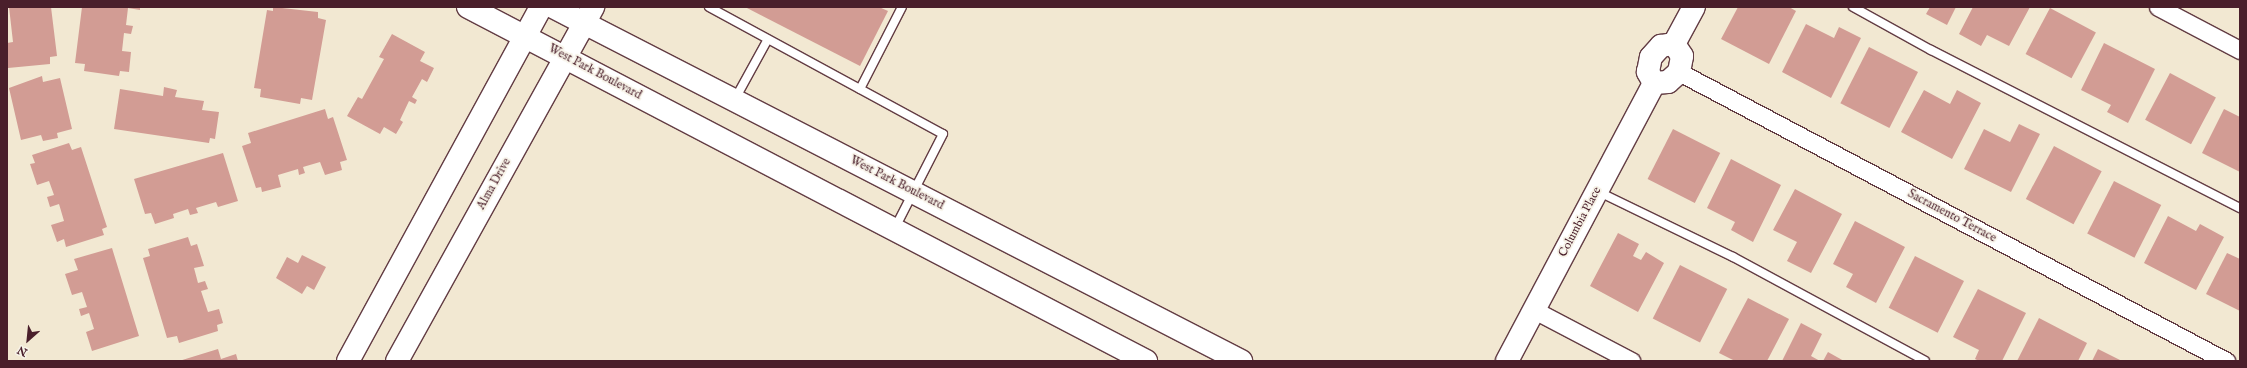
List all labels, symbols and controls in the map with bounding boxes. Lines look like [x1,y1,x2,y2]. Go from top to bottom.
street label: West Park Boulevard [546,41,644,103]
street label: West Park Boulevard [848,153,946,213]
street label: Alma Drive [474,156,514,212]
street label: Columbia Place [1556,185,1604,259]
street label: Sacramento Terrace [1905,187,1999,245]
north arrow [8,320,48,360]
text: N [15,342,30,359]

